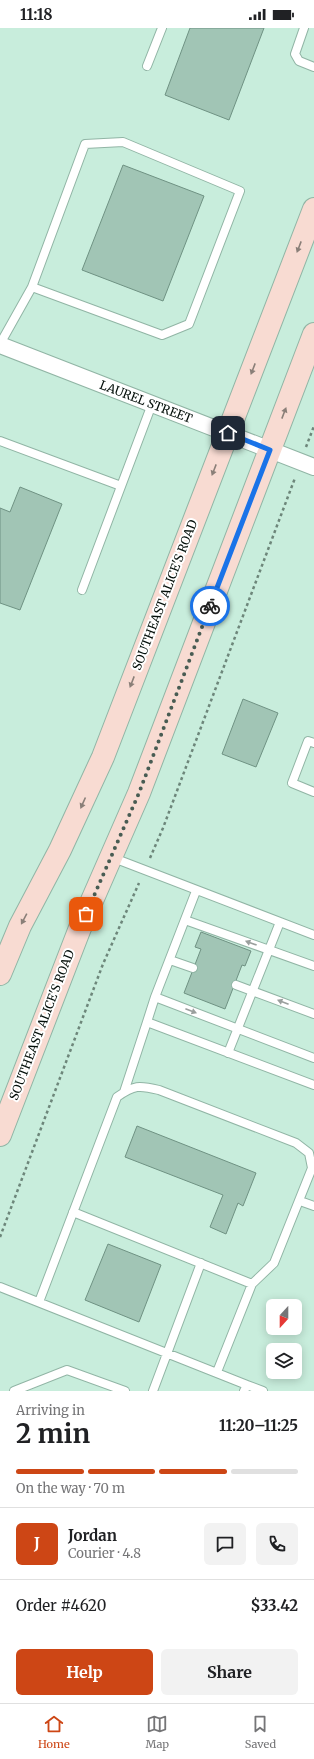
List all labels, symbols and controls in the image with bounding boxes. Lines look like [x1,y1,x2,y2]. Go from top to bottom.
text: 11:18 [20,5,53,24]
one-way arrow [296,242,302,254]
one-way arrow [249,363,255,375]
street label: LAUREL STREET [98,377,195,426]
one-way arrow [281,407,287,419]
pin [211,416,245,450]
icon: home [217,422,239,444]
one-way arrow [210,464,216,476]
street label: SOUTHEAST ALICE'S ROAD [129,517,200,672]
courier [190,586,230,626]
icon: bike [199,595,221,617]
one-way arrow [128,677,134,689]
one-way arrow [80,797,86,808]
pin [69,897,103,931]
icon: bag [75,903,97,925]
one-way arrow [21,913,27,925]
one-way arrow [245,940,257,946]
street label: SOUTHEAST ALICE'S ROAD [6,947,77,1102]
one-way arrow [277,999,289,1005]
one-way arrow [186,1009,198,1015]
north arrow [266,1299,302,1335]
map controls [266,1299,302,1379]
button: layers [266,1343,302,1379]
text: Arriving in [16,1402,85,1419]
text: 11:20–11:25 [219,1416,298,1435]
text: 2 min [16,1417,90,1450]
text: On the way · 70 m [16,1480,125,1497]
button: chat [204,1523,246,1565]
button: phone [256,1523,298,1565]
text: Jordan [68,1526,117,1545]
text: J [34,1534,40,1553]
text: Courier · 4.8 [68,1545,141,1562]
text: Order #4620 [16,1596,106,1615]
text: $33.42 [251,1596,298,1615]
button: Help [16,1649,153,1695]
button: Share [161,1649,298,1695]
tab: Home [38,1713,70,1751]
tab: Map [146,1713,169,1751]
tab: Saved [245,1713,276,1751]

